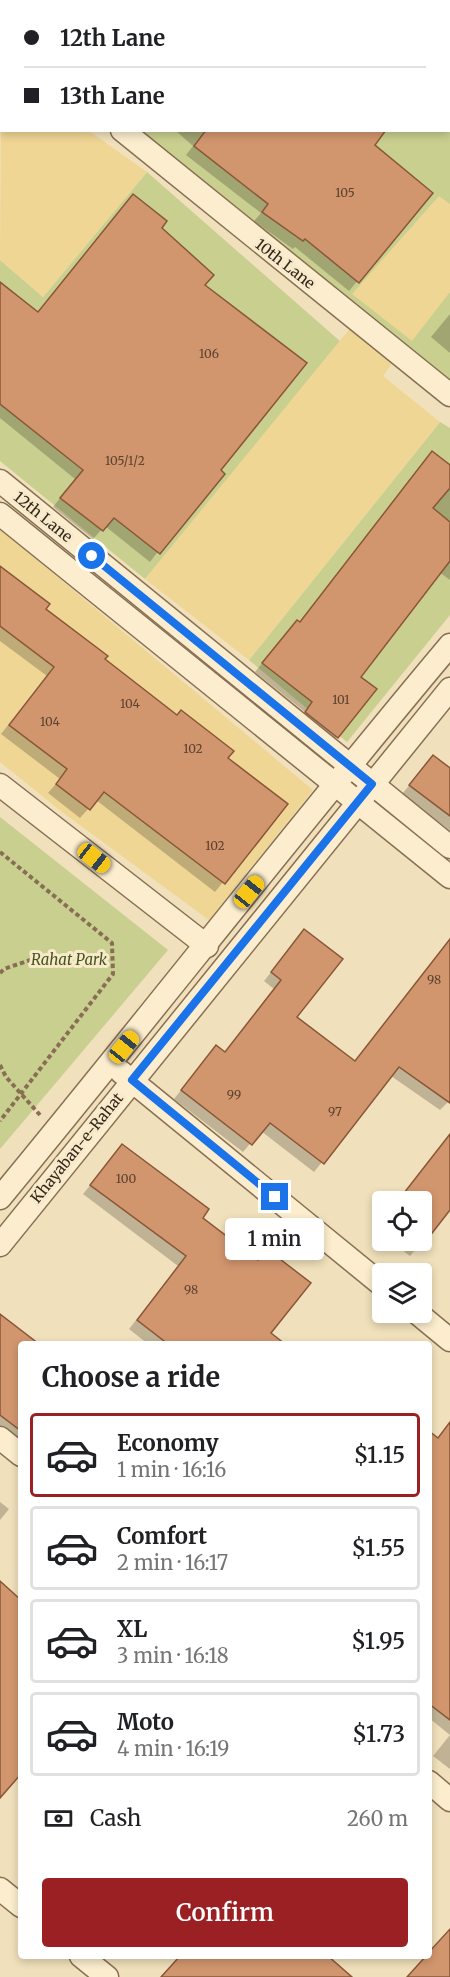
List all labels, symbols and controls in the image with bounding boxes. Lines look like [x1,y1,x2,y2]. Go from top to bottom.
text: 12th Lane [60,24,165,52]
text: 13th Lane [60,82,165,110]
house number: 105 [335,185,355,200]
street label: 10th Lane [252,234,319,293]
house number: 106 [199,346,219,361]
house number: 105/1/2 [105,453,145,468]
street label: 12th Lane [10,487,77,546]
route start [78,542,105,569]
house number: 101 [332,692,350,707]
house number: 104 [120,696,141,711]
house number: 104 [40,714,61,729]
house number: 102 [183,741,203,756]
house number: 102 [205,838,225,853]
car [74,840,114,876]
car [231,872,267,912]
park label: Rahat Park [31,950,108,969]
house number: 98 [427,972,441,987]
car [106,1027,142,1067]
house number: 99 [227,1087,241,1102]
street label: Khayaban-e-Rahat [26,1089,127,1207]
house number: 97 [328,1104,342,1119]
house number: 100 [116,1171,136,1186]
route end [261,1183,288,1210]
map controls [372,1191,432,1323]
button: locate [372,1191,432,1251]
callout: 1 min [226,1218,324,1260]
text: 1 min [248,1226,301,1251]
button: layers [372,1263,432,1323]
house number: 98 [184,1282,198,1297]
text: Choose a ride [42,1360,220,1394]
icon: car [45,1428,99,1482]
text: Economy [117,1429,218,1457]
text: $1.15 [354,1441,405,1469]
text: 1 min · 16:16 [117,1457,226,1482]
icon: car [45,1521,99,1575]
text: Comfort [117,1522,207,1550]
text: $1.55 [351,1534,405,1562]
text: 2 min · 16:17 [117,1550,228,1575]
icon: car [45,1614,99,1668]
text: XL [117,1615,147,1643]
text: $1.95 [351,1627,405,1655]
text: 3 min · 16:18 [117,1643,229,1668]
icon: car [45,1707,99,1761]
text: Moto [117,1708,174,1736]
text: $1.73 [352,1720,405,1748]
text: 4 min · 16:19 [117,1736,229,1761]
icon: cash [42,1802,75,1835]
text: Cash [90,1804,141,1832]
text: 260 m [347,1806,408,1831]
button: Confirm [42,1878,408,1947]

